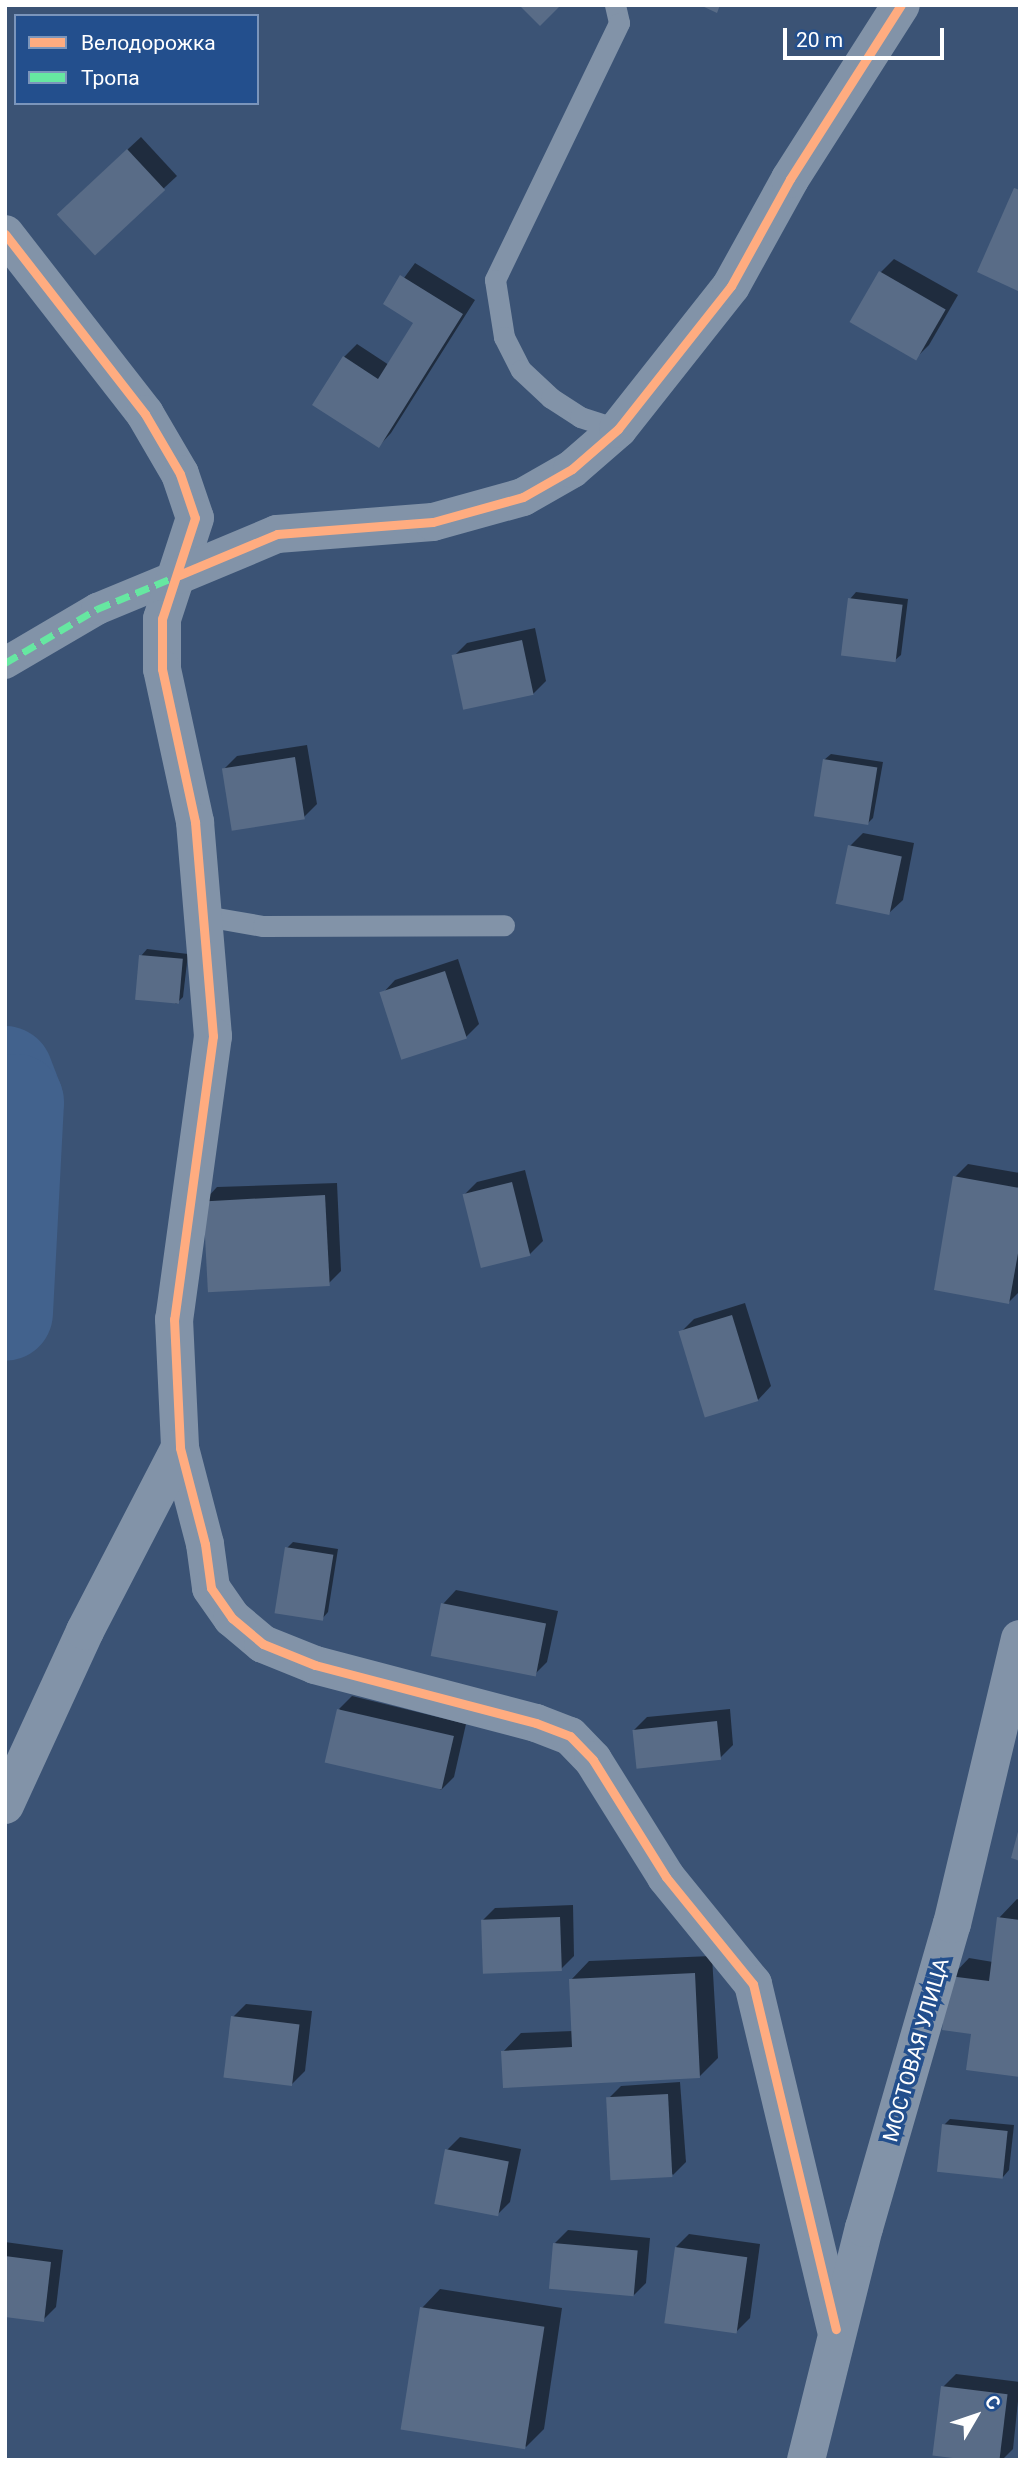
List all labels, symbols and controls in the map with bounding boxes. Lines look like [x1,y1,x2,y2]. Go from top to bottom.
legend [14,14,259,105]
scale bar [787,14,948,58]
text: 20 m [796,28,843,52]
text: Велодорожка [81,31,216,55]
text: Тропа [81,66,140,90]
street label: МОСТОВАЯ УЛИЦА [878,1955,954,2145]
north arrow [941,2381,1011,2451]
text: С [980,2390,1006,2415]

